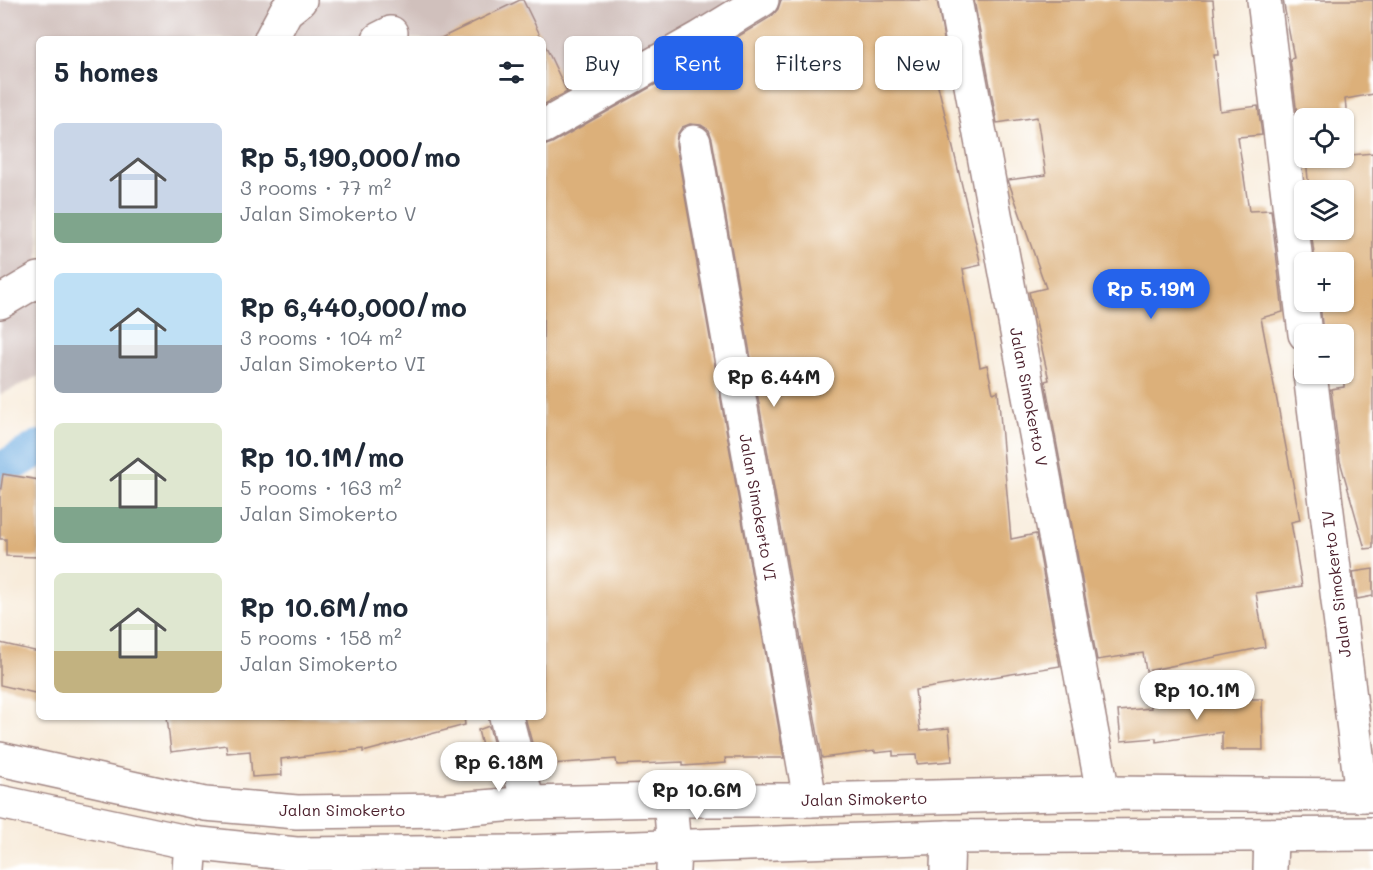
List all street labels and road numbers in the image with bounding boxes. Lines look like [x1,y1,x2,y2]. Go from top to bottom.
street label: Jalan Simokerto V [1006,326,1053,468]
street label: Jalan Simokerto VI [735,432,782,582]
street label: Jalan Simokerto IV [1316,509,1355,659]
street label: Jalan Simokerto [801,787,927,810]
street label: Jalan Simokerto [279,799,405,820]

